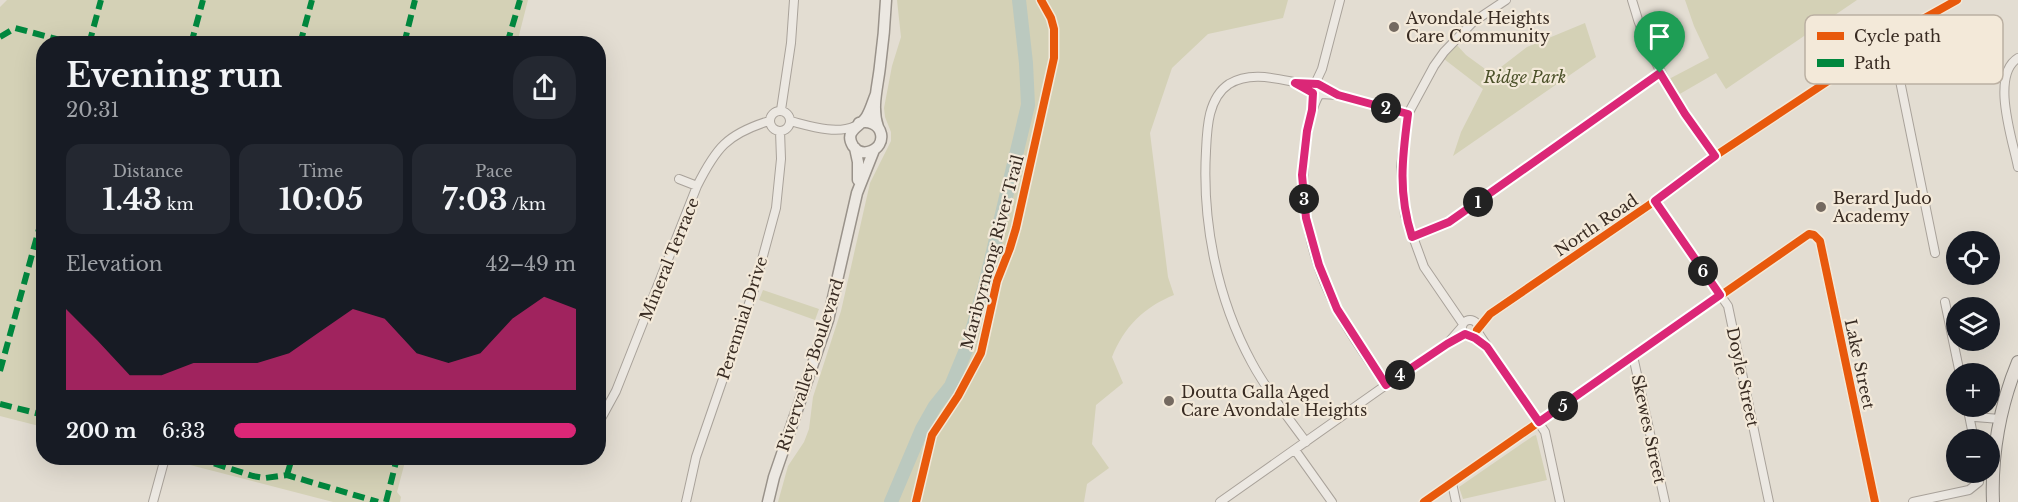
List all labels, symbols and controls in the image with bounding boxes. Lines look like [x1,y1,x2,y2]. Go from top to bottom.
place label: Avondale Heights Care Community [1405,8,1551,46]
pin [1634,11,1685,73]
legend [1805,15,2003,84]
marker: Avondale Heights Care Community [1387,20,1401,34]
icon: arrive [1643,20,1676,53]
text: Cycle path [1854,26,1941,46]
text: Path [1854,53,1891,73]
text: Evening run [66,55,282,96]
button: share [513,56,576,119]
park label: Ridge Park [1483,67,1566,87]
pin: 2 [1371,93,1401,123]
text: 20:31 [66,98,120,122]
text: 2 [1381,98,1391,118]
street label: Maribyrnong River Trail [956,152,1028,352]
text: Distance [113,161,183,181]
text: Time [299,161,343,181]
text: Pace [475,161,513,181]
text: 1.43 [102,181,162,218]
text: 10:05 [279,181,363,218]
text: 7:03 [442,181,508,218]
pin: 3 [1289,184,1319,214]
pin: 1 [1463,187,1493,217]
place label: Berard Judo Academy [1832,188,1932,226]
text: 3 [1299,189,1309,209]
street label: North Road [1551,190,1642,260]
text: 1 [1475,192,1481,212]
text: km [162,194,194,214]
text: /km [508,194,546,214]
street label: Mineral Terrace [635,194,703,324]
marker: Berard Judo Academy [1814,200,1828,214]
map controls [1946,231,2000,483]
button: locate [1946,231,2000,285]
text: Elevation [66,252,163,276]
text: 42–49 m [486,252,576,276]
street label: Perennial Drive [713,254,771,382]
pin: 6 [1688,256,1718,286]
text: 6 [1698,261,1708,281]
street label: Rivervalley Boulevard [773,276,847,454]
button: layers [1946,297,2000,351]
street label: Lake Street [1841,317,1879,411]
street label: Doyle Street [1723,325,1763,429]
pin: 4 [1385,360,1415,390]
button: + [1946,363,2000,417]
text: 4 [1395,365,1405,385]
street label: Skewes Street [1628,373,1670,485]
place label: Doutta Galla Aged Care Avondale Heights [1181,382,1367,420]
pin: 5 [1548,391,1578,421]
marker: Doutta Galla Aged Care Avondale Heights [1162,394,1176,408]
text: 5 [1558,396,1568,416]
text: 200 m [66,419,137,443]
text: 6:33 [162,419,205,443]
button: − [1946,429,2000,483]

